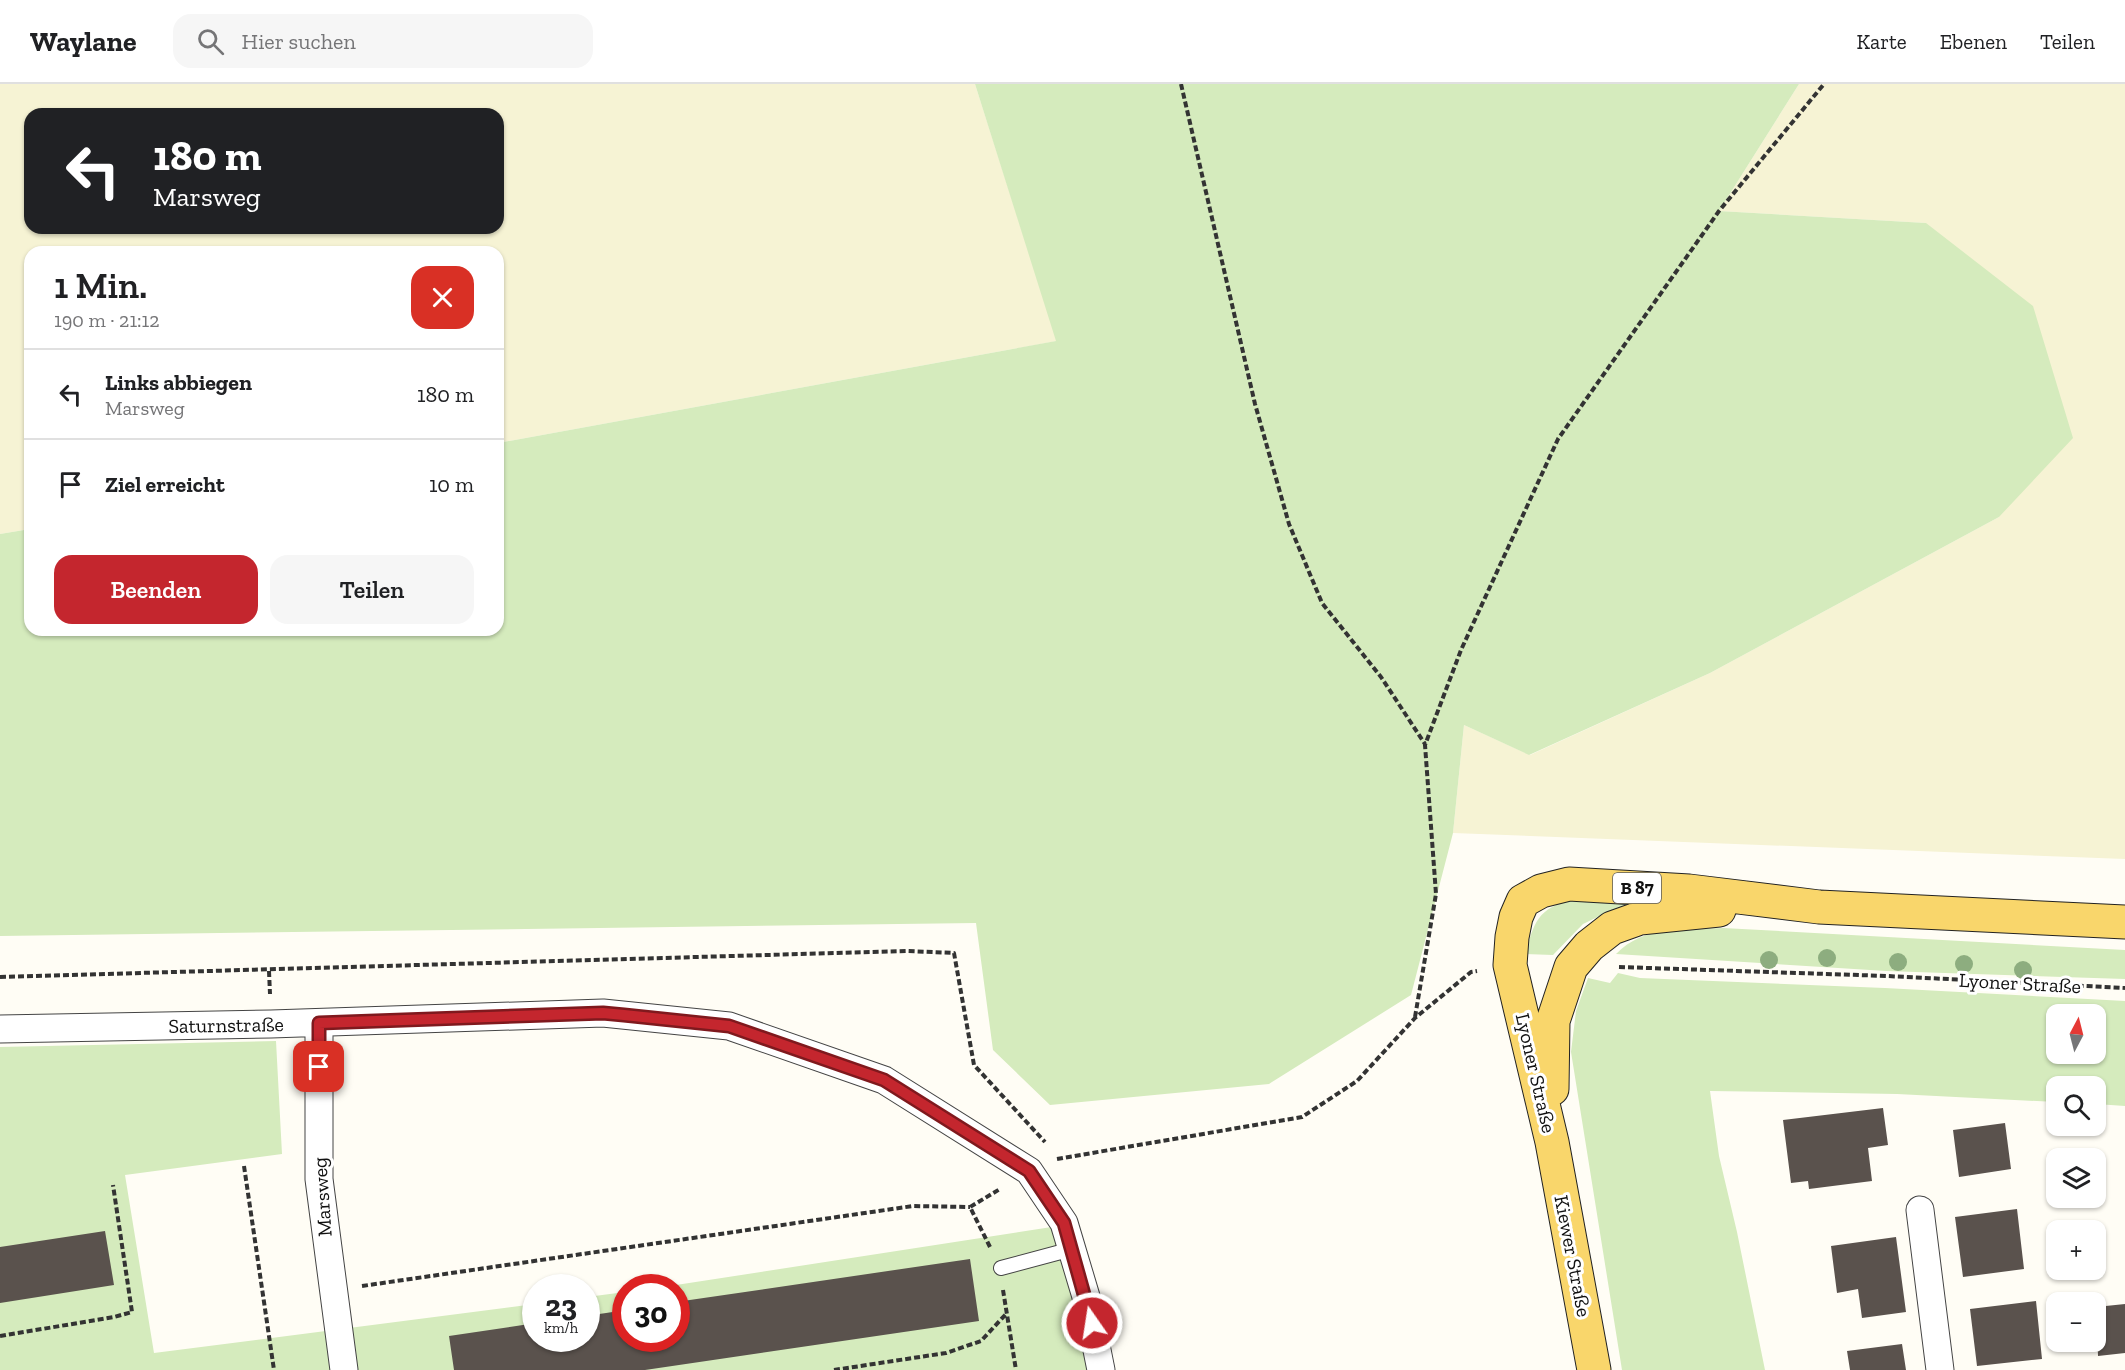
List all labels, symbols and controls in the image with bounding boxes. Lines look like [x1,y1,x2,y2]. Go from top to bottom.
search box [173,14,593,68]
text: Waylane [30,25,137,58]
icon: search [194,25,227,58]
text: Hier suchen [242,28,356,55]
text: Karte [1857,29,1907,54]
text: Ebenen [1940,29,2007,54]
text: Teilen [2040,29,2095,54]
text: 180 m [153,130,261,181]
icon: left [54,132,132,210]
text: Marsweg [153,181,261,213]
text: 1 Min. [54,264,147,307]
button: close [411,266,474,329]
text: 190 m · 21:12 [54,308,160,332]
text: Links abbiegen [105,369,252,396]
icon: left [54,378,87,411]
text: 180 m [417,381,474,408]
text: Marsweg [105,396,185,420]
icon: arrive [54,468,87,501]
text: Ziel erreicht [105,471,225,498]
text: 10 m [429,471,474,498]
button: Beenden [54,555,258,624]
button: Teilen [270,555,474,624]
road number: B 87 [1613,873,1661,903]
street label: Lyoner Straße [1958,968,2082,998]
north arrow [2046,1004,2106,1064]
map controls [2046,1004,2106,1352]
street label: Lyoner Straße [1511,1011,1561,1135]
street label: Saturnstraße [168,1012,284,1038]
pin [293,1041,344,1092]
icon: arrive [302,1050,335,1083]
button: search [2046,1076,2106,1136]
button: layers [2046,1148,2106,1208]
street label: Marsweg [307,1156,337,1238]
street label: Kiewer Straße [1549,1193,1597,1319]
button: + [2046,1220,2106,1280]
speed limit sign: 30 [612,1274,690,1352]
text: 23 [545,1288,577,1324]
position arrow [1060,1291,1124,1355]
button: − [2046,1292,2106,1352]
text: km/h [544,1319,578,1337]

